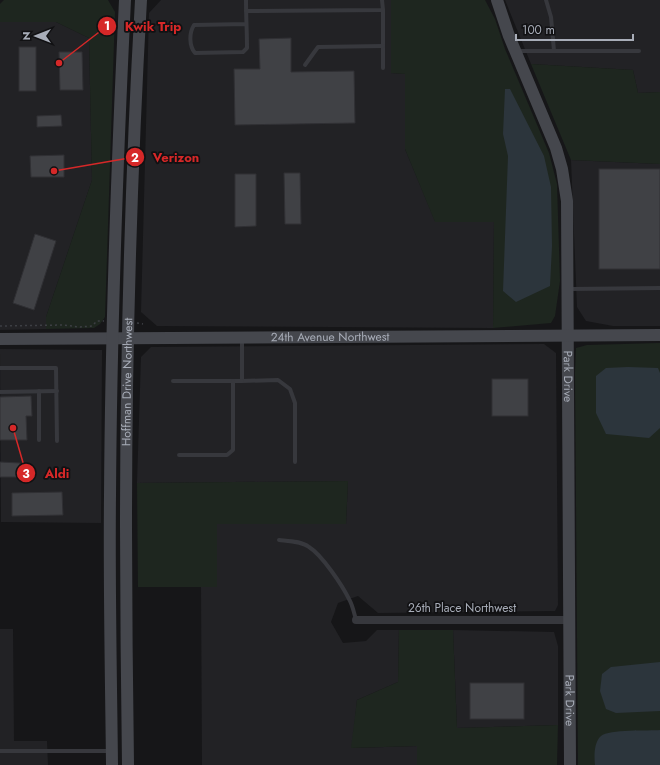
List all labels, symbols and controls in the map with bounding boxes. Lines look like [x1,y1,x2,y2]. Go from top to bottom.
callout: Kwik Trip [97,14,189,39]
north arrow [16,16,56,56]
scale bar [516,16,633,42]
text: 1 [104,17,110,35]
text: Kwik Trip [125,17,181,36]
text: 100 m [522,21,555,39]
text: N [18,32,34,40]
callout: Verizon [125,145,208,170]
text: Verizon [152,148,199,167]
text: 2 [131,149,139,167]
street label: Hoffman Drive Northwest [117,317,137,446]
street label: 24th Avenue Northwest [271,328,390,346]
street label: Park Drive [559,350,577,402]
callout: Aldi [16,461,77,486]
text: Aldi [44,464,69,483]
text: 3 [22,465,30,483]
street label: 26th Place Northwest [408,599,516,617]
street label: Park Drive [561,674,579,726]

